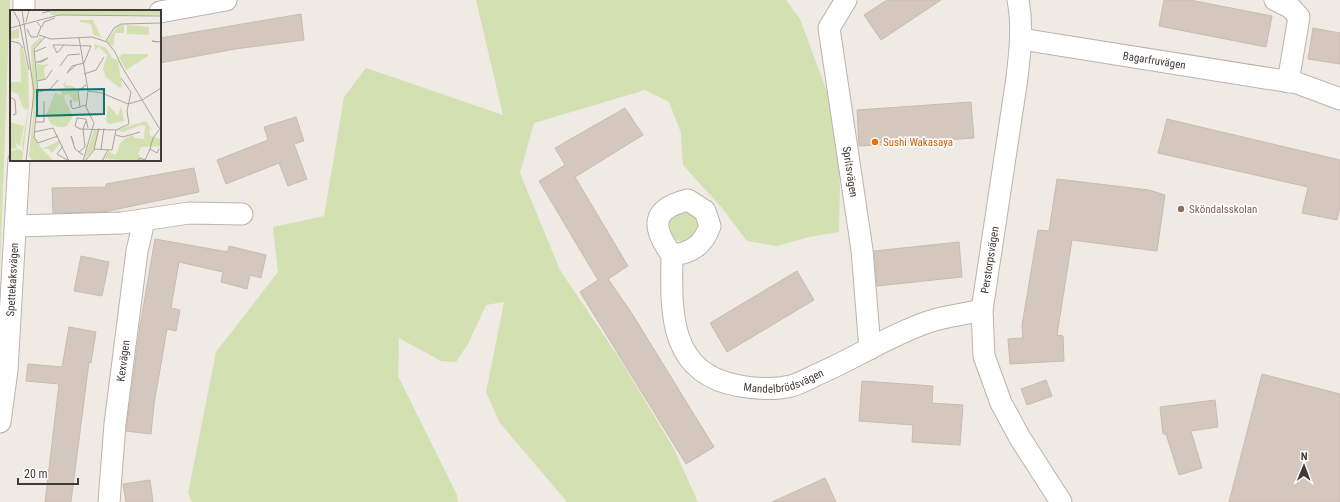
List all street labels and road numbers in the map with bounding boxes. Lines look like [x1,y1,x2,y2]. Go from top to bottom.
street label: Bagarfruvägen [1122,49,1187,72]
street label: Spritsvägen [840,145,861,198]
street label: Perstorpsvägen [978,225,1002,295]
street label: Spettekaksvägen [4,242,21,317]
street label: Kexvägen [114,339,132,382]
street label: Mandelbrödsvägen [743,366,826,395]

